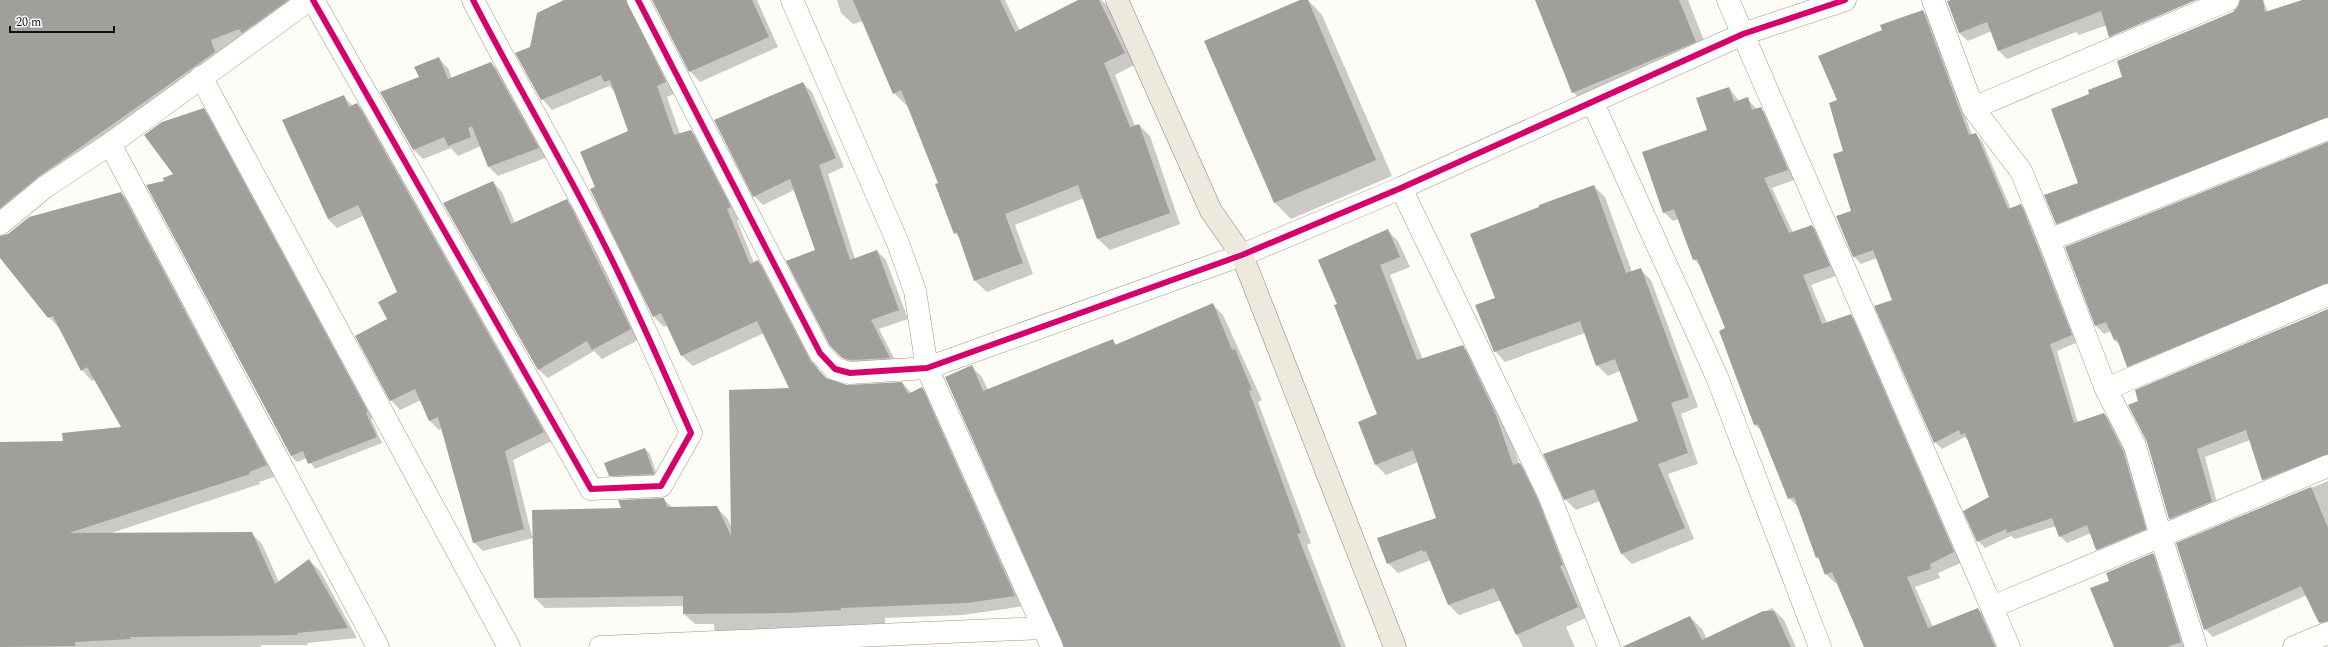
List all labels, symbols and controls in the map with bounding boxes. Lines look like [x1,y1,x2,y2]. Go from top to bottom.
scale bar [10,8,114,34]
text: 20 m [16,13,41,32]

